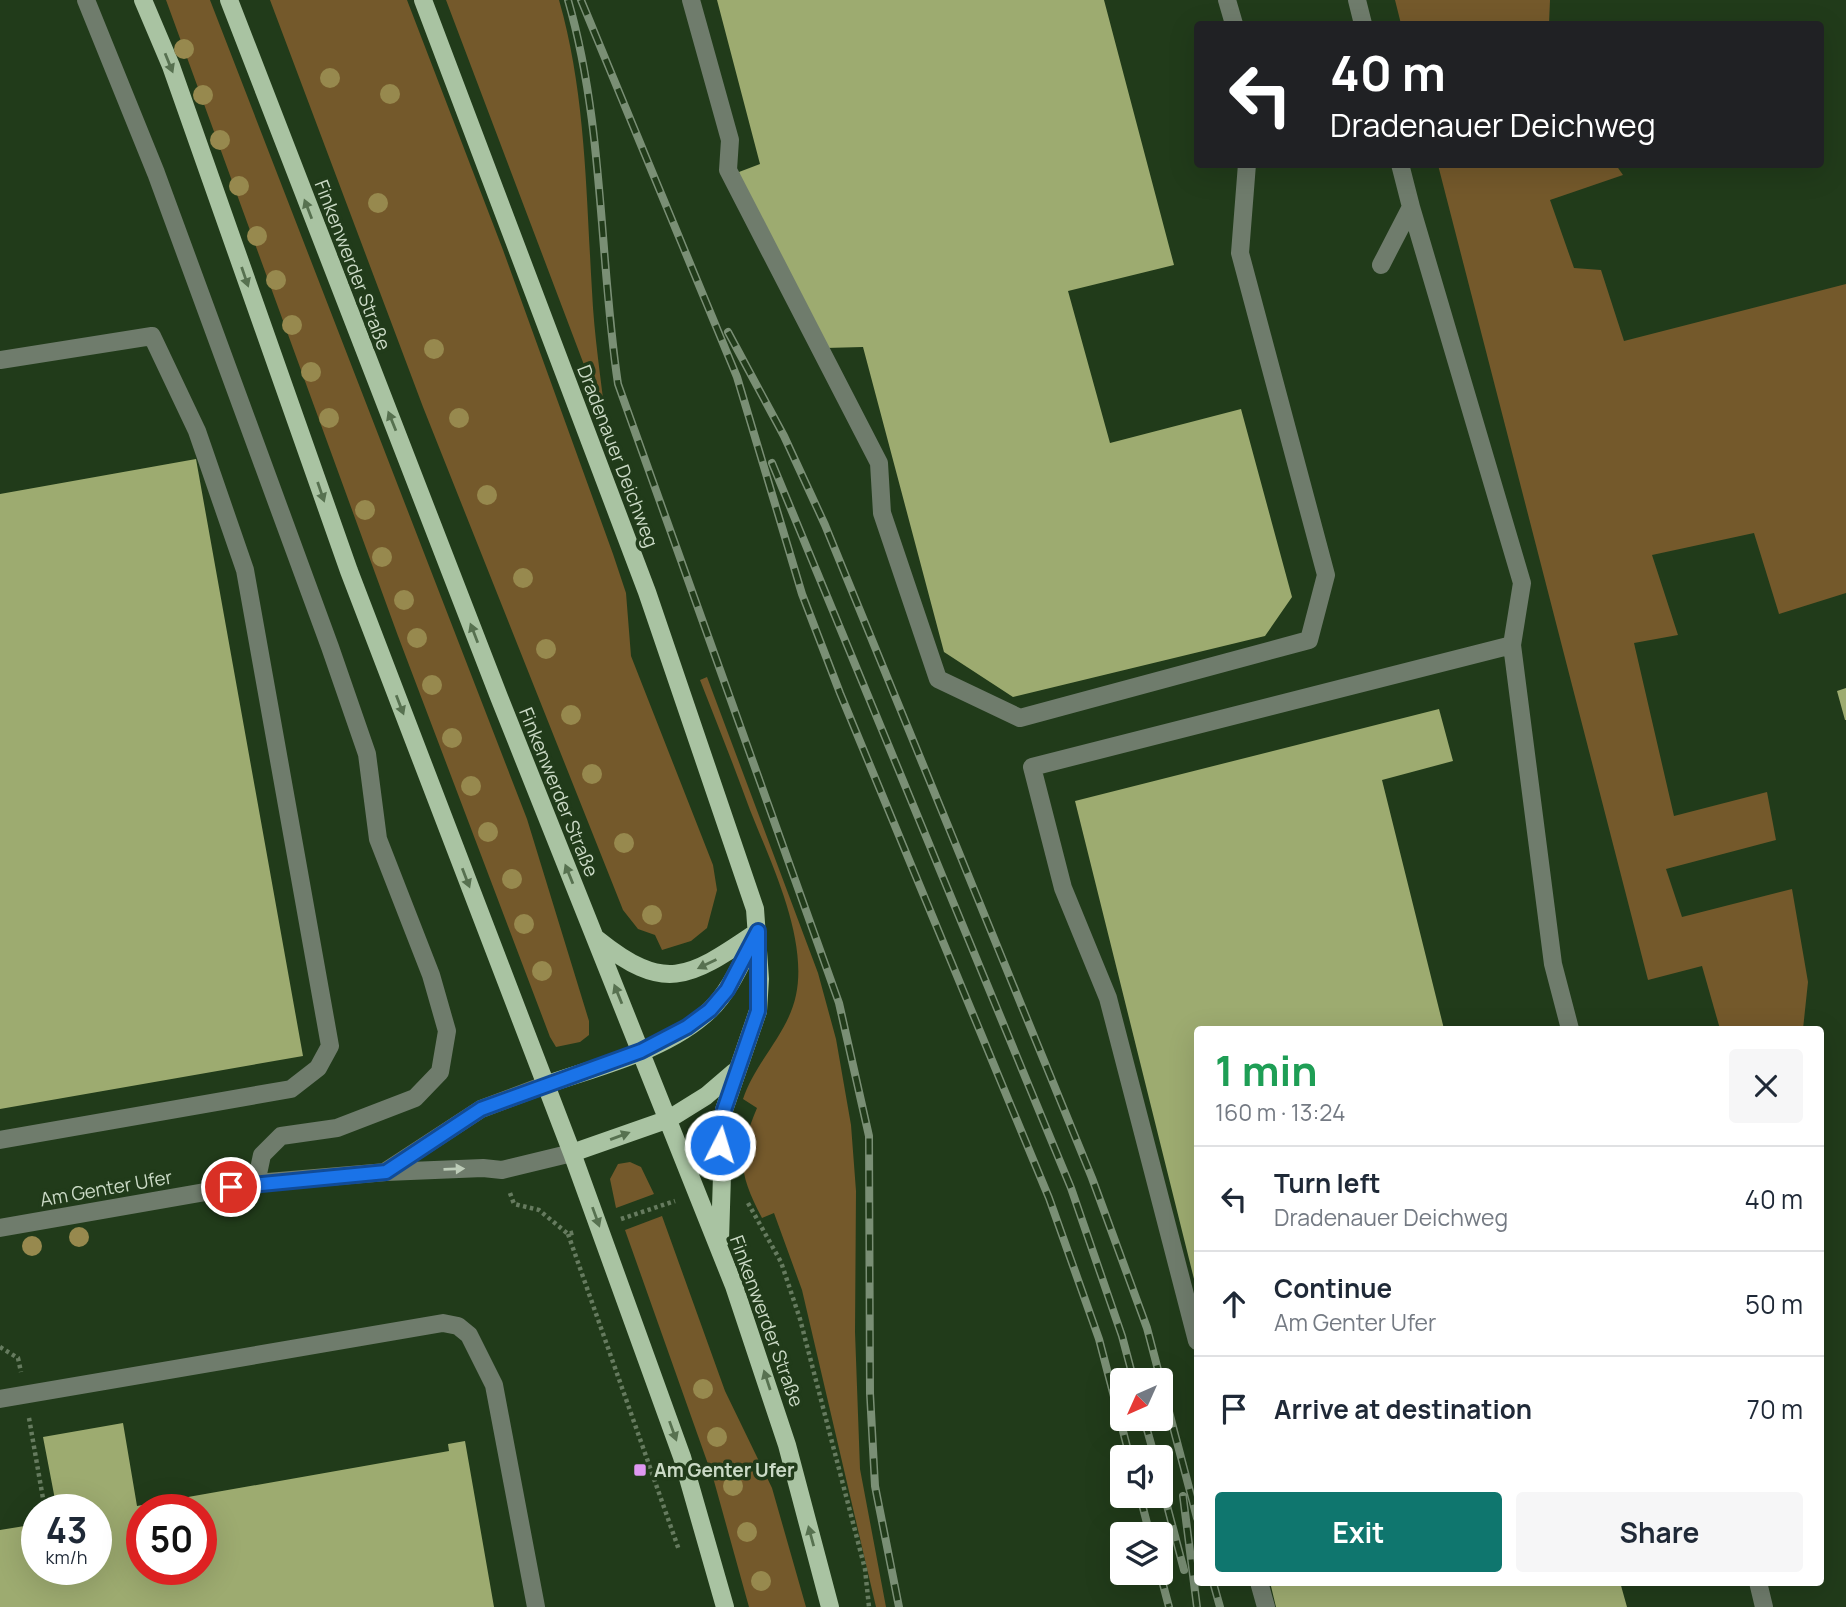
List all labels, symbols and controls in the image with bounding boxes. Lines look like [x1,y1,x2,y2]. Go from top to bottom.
text: 40 m [1330,39,1446,106]
icon: left [1215,49,1306,140]
one-way arrow [163,53,175,73]
text: Dradenauer Deichweg [1330,103,1656,147]
street label: Finkenwerder Straße [309,176,397,354]
one-way arrow [302,199,313,220]
one-way arrow [240,267,251,288]
street label: Dradenauer Deichweg [571,361,665,551]
one-way arrow [386,410,397,431]
one-way arrow [316,481,327,502]
one-way arrow [469,622,480,643]
one-way arrow [395,695,406,716]
street label: Finkenwerder Straße [513,703,605,881]
one-way arrow [563,863,574,884]
one-way arrow [461,868,472,889]
one-way arrow [697,958,717,969]
one-way arrow [612,984,623,1005]
text: 1 min [1215,1041,1318,1099]
button: close [1729,1049,1803,1123]
text: 160 m · 13:24 [1215,1096,1346,1128]
position arrow [683,1108,757,1182]
one-way arrow [610,1130,631,1141]
pin [201,1157,261,1217]
one-way arrow [443,1163,465,1174]
street label: Am Genter Ufer [38,1164,174,1212]
text: Turn left [1274,1165,1381,1201]
icon: arrive [212,1168,250,1206]
icon: left [1215,1180,1253,1218]
text: 40 m [1745,1181,1803,1217]
text: Dradenauer Deichweg [1274,1201,1508,1233]
one-way arrow [590,1206,601,1227]
street label: Finkenwerder Straße [724,1232,810,1410]
text: Continue [1274,1270,1392,1306]
icon: ahead [1215,1285,1253,1323]
text: 50 m [1745,1286,1803,1322]
text: Am Genter Ufer [1274,1306,1436,1338]
north arrow [1110,1368,1172,1432]
map controls [1110,1368,1173,1585]
one-way arrow [761,1370,772,1391]
icon: arrive [1215,1390,1253,1428]
text: Arrive at destination [1274,1391,1532,1427]
text: 70 m [1747,1391,1803,1427]
one-way arrow [668,1420,679,1441]
button: sound [1110,1445,1173,1508]
place label: Am Genter Ufer [654,1457,795,1483]
marker: Am Genter Ufer [632,1462,648,1478]
button: Exit [1215,1492,1502,1572]
button: Share [1516,1492,1803,1572]
speed limit sign: 50 [126,1494,217,1585]
text: 43 [46,1506,87,1554]
button: layers [1110,1522,1173,1585]
one-way arrow [805,1525,816,1547]
text: km/h [46,1545,87,1569]

